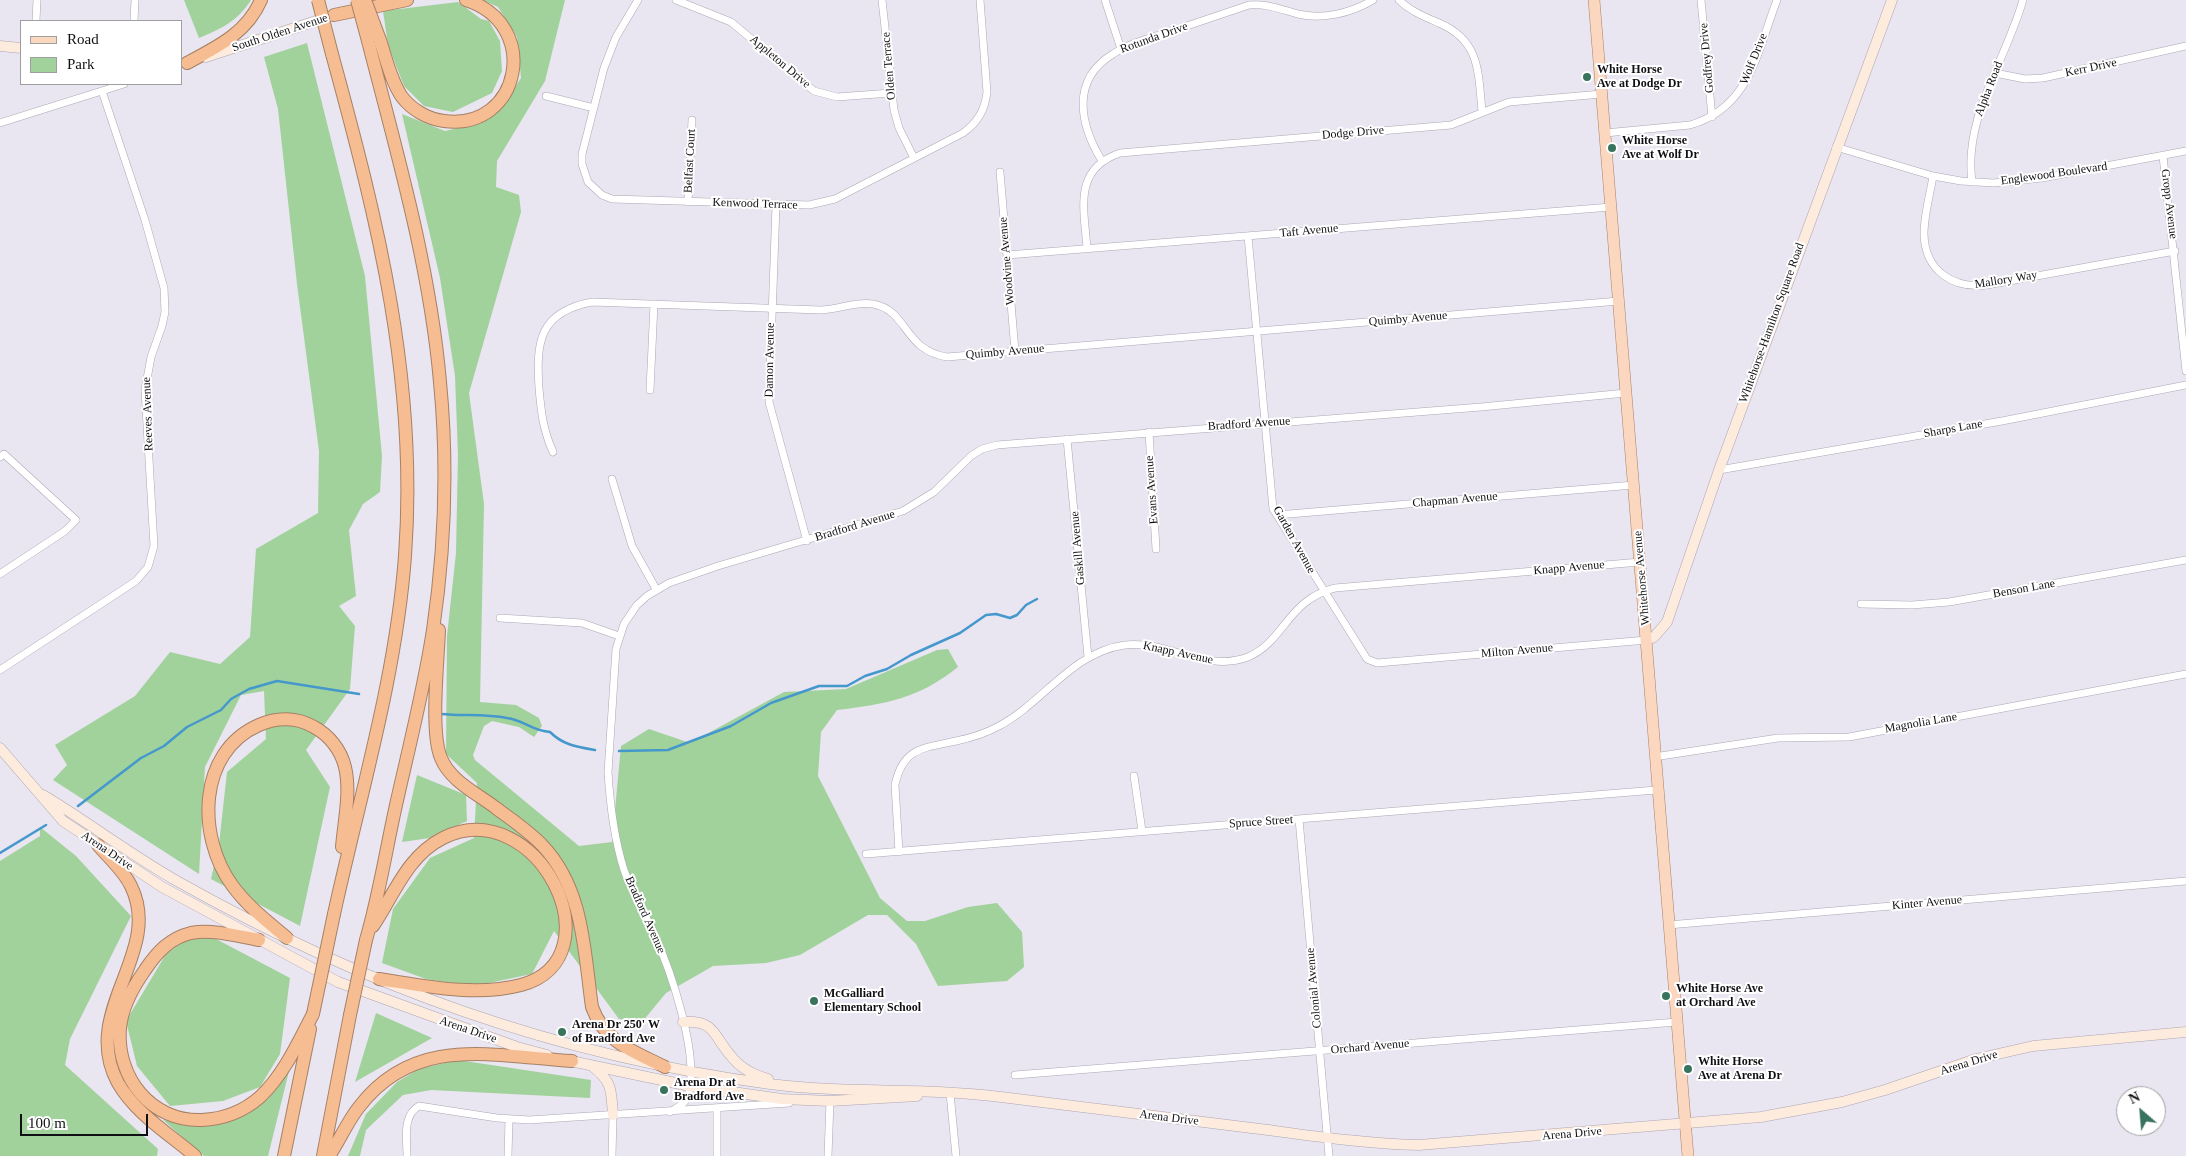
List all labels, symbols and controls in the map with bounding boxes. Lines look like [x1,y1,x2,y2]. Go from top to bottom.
street label: South Olden Avenue [230,11,330,55]
street label: Rotunda Drive [1118,19,1190,57]
legend [20,20,182,85]
street label: Godfrey Drive [1697,22,1717,94]
text: Road [67,31,99,47]
street label: Olden Terrace [879,31,899,101]
street label: Wolf Drive [1737,31,1771,87]
street label: Appleton Drive [747,32,813,92]
text: Park [67,56,95,72]
street label: Kerr Drive [2064,56,2118,80]
street label: Alpha Road [1972,60,2006,118]
place label: White Horse Ave at Dodge Dr [1597,63,1682,91]
marker: White Horse Ave at Dodge Dr [1581,71,1593,83]
street label: Dodge Drive [1321,123,1385,143]
street label: Belfast Court [681,129,699,193]
place label: White Horse Ave at Wolf Dr [1622,134,1699,162]
marker: White Horse Ave at Wolf Dr [1606,142,1618,154]
street label: Englewood Boulevard [2000,159,2108,189]
street label: Gropp Avenue [2158,168,2180,240]
street label: Kenwood Terrace [712,195,798,213]
street label: Woodvine Avenue [996,216,1018,306]
street label: Taft Avenue [1279,221,1339,241]
street label: Whitehorse-Hamilton Square Road [1736,241,1808,405]
street label: Mallory Way [1974,268,2038,292]
street label: Quimby Avenue [1368,308,1448,330]
street label: Damon Avenue [762,323,778,397]
street label: Quimby Avenue [965,341,1045,363]
street label: Reeves Avenue [140,377,156,451]
street label: Bradford Avenue [1207,414,1291,434]
street label: Sharps Lane [1922,417,1984,441]
street label: Evans Avenue [1142,455,1162,525]
street label: Chapman Avenue [1412,489,1498,511]
street label: Garden Avenue [1270,504,1318,576]
street label: Bradford Avenue [813,507,897,545]
street label: Gaskill Avenue [1068,510,1088,586]
street label: Whitehorse Avenue [1631,530,1653,626]
street label: Knapp Avenue [1533,558,1605,578]
street label: Benson Lane [1992,576,2056,602]
street label: Knapp Avenue [1142,639,1214,667]
street label: Milton Avenue [1480,641,1554,661]
street label: Magnolia Lane [1884,710,1958,736]
street label: Spruce Street [1228,813,1294,831]
street label: Arena Drive [78,828,136,874]
street label: Bradford Avenue [622,874,668,956]
street label: Kinter Avenue [1891,893,1963,913]
street label: Colonial Avenue [1303,947,1325,1029]
place label: White Horse Ave at Orchard Ave [1676,982,1763,1010]
place label: McGalliard Elementary School [824,987,921,1015]
marker: White Horse Ave at Orchard Ave [1660,990,1672,1002]
marker: McGalliard Elementary School [808,995,820,1007]
street label: Arena Drive [437,1013,499,1047]
place label: Arena Dr 250' W of Bradford Ave [572,1018,660,1046]
marker: Arena Dr 250' W of Bradford Ave [556,1026,568,1038]
street label: Orchard Avenue [1330,1036,1410,1058]
street label: Arena Drive [1938,1047,2000,1079]
place label: White Horse Ave at Arena Dr [1698,1055,1782,1083]
marker: White Horse Ave at Arena Dr [1682,1063,1694,1075]
place label: Arena Dr at Bradford Ave [674,1076,744,1104]
marker: Arena Dr at Bradford Ave [658,1084,670,1096]
north arrow [2116,1086,2166,1136]
text: N [2127,1089,2142,1107]
scale bar [22,1104,150,1136]
street label: Arena Drive [1139,1107,1199,1129]
text: 100 m [28,1115,66,1131]
street label: Arena Drive [1542,1124,1602,1144]

